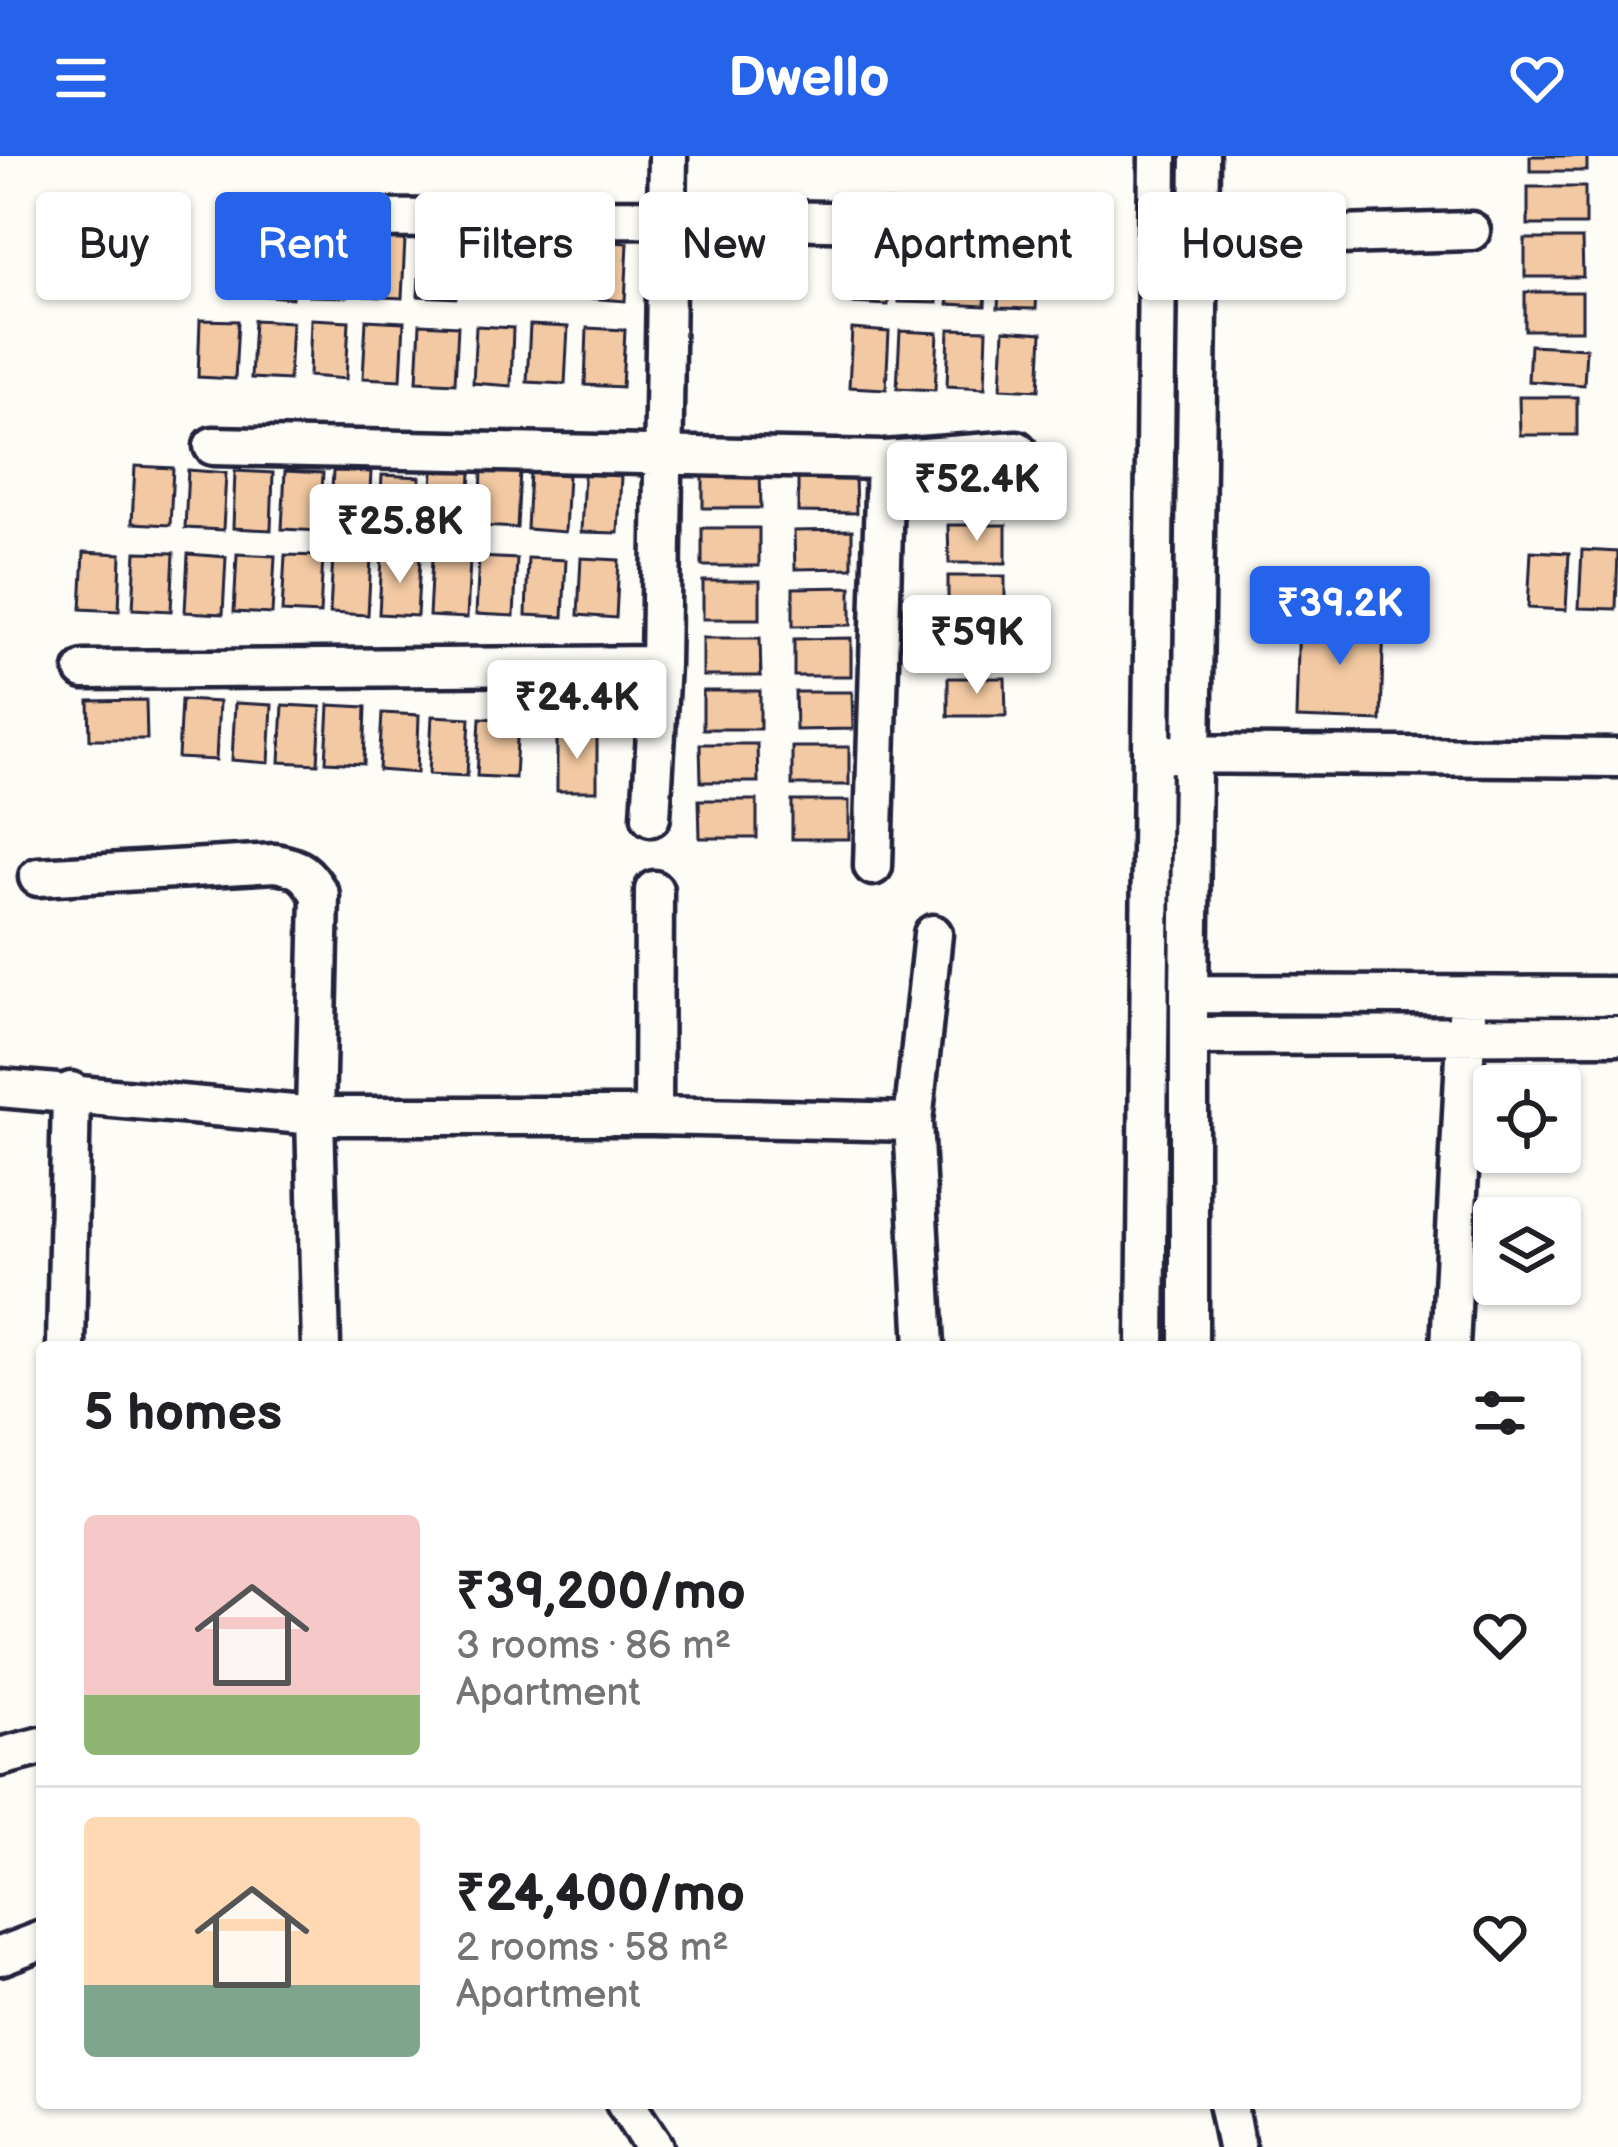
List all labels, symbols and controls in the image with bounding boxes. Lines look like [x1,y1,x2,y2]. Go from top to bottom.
icon: menu [48,45,114,111]
icon: heart [1504,45,1570,111]
text: Dwello [728,46,890,111]
chip: Buy [36,192,191,300]
chip: Rent [215,192,391,300]
chip: Filters [415,192,615,300]
chip: New [639,192,808,300]
chip: Apartment [832,192,1114,300]
chip: House [1138,192,1346,300]
pin: ₹52.4K [879,442,1075,544]
text: ₹52.4K [914,457,1040,504]
pin: ₹25.8K [302,484,498,586]
text: ₹25.8K [337,499,463,546]
pin: ₹39.2K [1242,566,1438,668]
text: ₹39.2K [1277,581,1403,628]
pin: ₹59K [906,595,1048,697]
text: ₹59K [930,610,1024,657]
pin: ₹24.4K [479,660,675,762]
text: ₹24.4K [514,675,640,722]
map controls [1473,1065,1581,1305]
button: locate [1473,1065,1581,1173]
button: layers [1473,1197,1581,1305]
icon: filters [1467,1380,1533,1446]
text: 5 homes [84,1383,282,1444]
text: ₹39,200/mo [456,1562,746,1623]
icon: home [180,1563,324,1707]
icon: heart [1467,1602,1533,1668]
text: 3 rooms · 86 m² [456,1623,731,1670]
text: Apartment [456,1670,640,1717]
text: ₹24,400/mo [456,1864,745,1925]
icon: home [180,1865,324,2009]
icon: heart [1467,1904,1533,1970]
text: 2 rooms · 58 m² [456,1925,729,1972]
text: Apartment [456,1972,640,2019]

